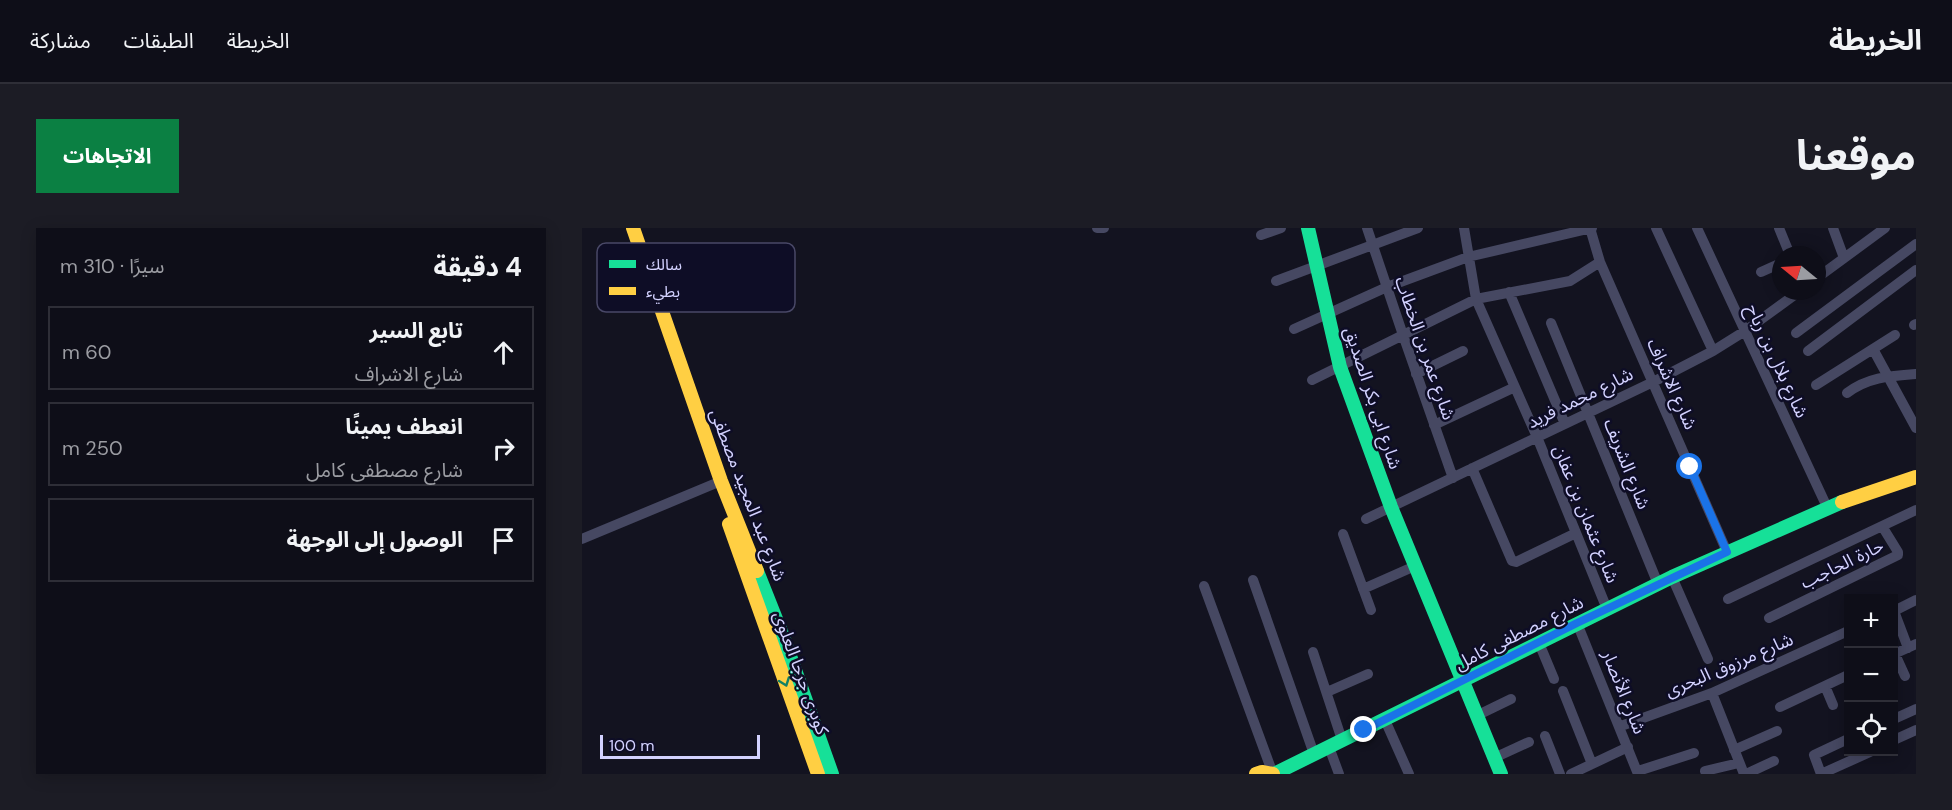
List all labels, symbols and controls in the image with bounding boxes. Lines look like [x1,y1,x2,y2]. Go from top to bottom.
text: الخريطة [1829,22,1922,59]
text: مشاركة [30,27,91,55]
text: الطبقات [124,27,194,55]
text: الخريطة [227,27,290,55]
button: الاتجاهات [36,119,179,193]
text: موقعنا [1796,128,1916,183]
legend [597,243,795,312]
north arrow [1772,246,1826,300]
text: 4 دقيقة [434,250,522,284]
text: سيرًا · 310 m [60,253,164,279]
text: سالك [646,254,682,275]
street label: شارع عمر بن الخطاب [1387,273,1461,424]
text: بطيء [646,281,680,304]
street label: شارع بلال بن رباح [1738,300,1814,423]
text: تابع السير [370,316,463,345]
street label: شارع ابى بكر الصديق [1337,324,1407,473]
street label: شارع الاشراف [1639,335,1703,434]
icon: ahead [487,336,520,369]
text: 60 m [62,339,111,365]
text: شارع الاشراف [355,361,463,387]
street label: شارع محمد فريد [1523,362,1638,436]
street label: شارع عبد المجيد مصطفى [702,405,792,585]
text: انعطف يمينًا [345,412,463,441]
street label: شارع الشريف [1596,415,1656,514]
icon: right [487,432,520,465]
text: 250 m [62,435,123,461]
street label: شارع عثمان بن عفان [1546,441,1625,587]
route start [1676,453,1702,479]
text: شارع مصطفى كامل [306,457,463,483]
icon: arrive [487,524,520,557]
text: الوصول إلى الوجهة [287,525,463,554]
street label: حارة الحاجب [1796,534,1888,594]
street label: شارع مصطفى كامل [1451,590,1588,678]
map controls [1844,594,1898,756]
button: + [1844,594,1898,648]
street label: كوبرى جرجا العلوى [768,608,835,739]
street label: شارع مرزوق البحرى [1661,627,1798,705]
street label: شارع الأنصار [1594,646,1652,738]
button: − [1844,648,1898,702]
one-way arrow [778,676,791,686]
button: locate [1844,702,1898,756]
route end [1350,716,1376,742]
scale bar [600,732,760,760]
text: 100 m [609,735,654,756]

